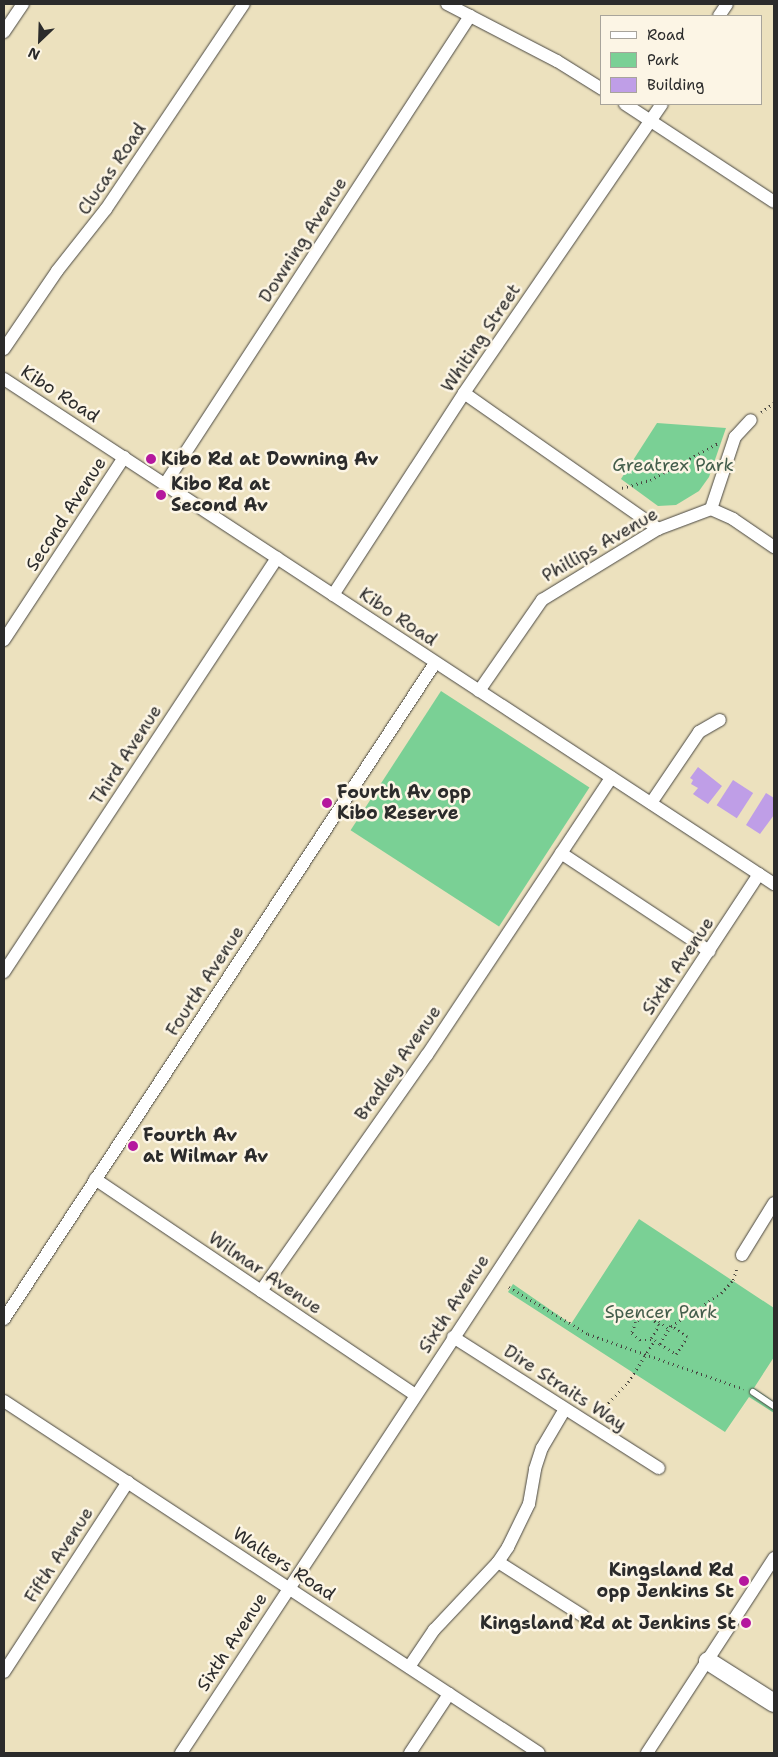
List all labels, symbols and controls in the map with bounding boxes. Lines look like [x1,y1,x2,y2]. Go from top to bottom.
north arrow [15,15,65,65]
legend [600,15,763,105]
text: Road [647,25,685,45]
text: N [25,43,43,64]
text: Park [647,50,679,70]
text: Building [647,75,704,95]
street label: Clucas Road [73,119,151,219]
street label: Downing Avenue [254,173,352,307]
street label: Whiting Street [437,280,525,396]
street label: Kibo Road [17,361,103,427]
place label: Kibo Rd at Downing Av [161,448,378,470]
street label: Second Avenue [21,453,111,575]
marker: Kibo Rd at Downing Av [145,453,157,465]
park label: Greatrex Park [612,454,734,476]
place label: Kibo Rd at Second Av [171,474,270,516]
marker: Kibo Rd at Second Av [155,489,167,501]
street label: Phillips Avenue [538,503,662,587]
street label: Kibo Road [355,583,441,651]
street label: Third Avenue [86,701,166,809]
place label: Fourth Av opp Kibo Reserve [337,782,471,824]
marker: Fourth Av opp Kibo Reserve [321,797,333,809]
street label: Sixth Avenue [637,913,719,1019]
street label: Fourth Avenue [161,922,249,1040]
street label: Bradley Avenue [350,1001,446,1125]
place label: Fourth Av at Wilmar Av [143,1125,268,1168]
marker: Fourth Av at Wilmar Av [127,1140,139,1152]
street label: Wilmar Avenue [204,1227,326,1319]
street label: Sixth Avenue [414,1251,494,1357]
park label: Spencer Park [605,1301,717,1323]
street label: Dire Straits Way [500,1340,630,1436]
street label: Fifth Avenue [20,1503,98,1607]
street label: Walters Road [229,1523,339,1605]
place label: Kingsland Rd opp Jenkins St [597,1560,734,1602]
marker: Kingsland Rd opp Jenkins St [738,1575,750,1587]
street label: Sixth Avenue [192,1589,272,1695]
place label: Kingsland Rd at Jenkins St [480,1612,736,1634]
marker: Kingsland Rd at Jenkins St [740,1617,752,1629]

